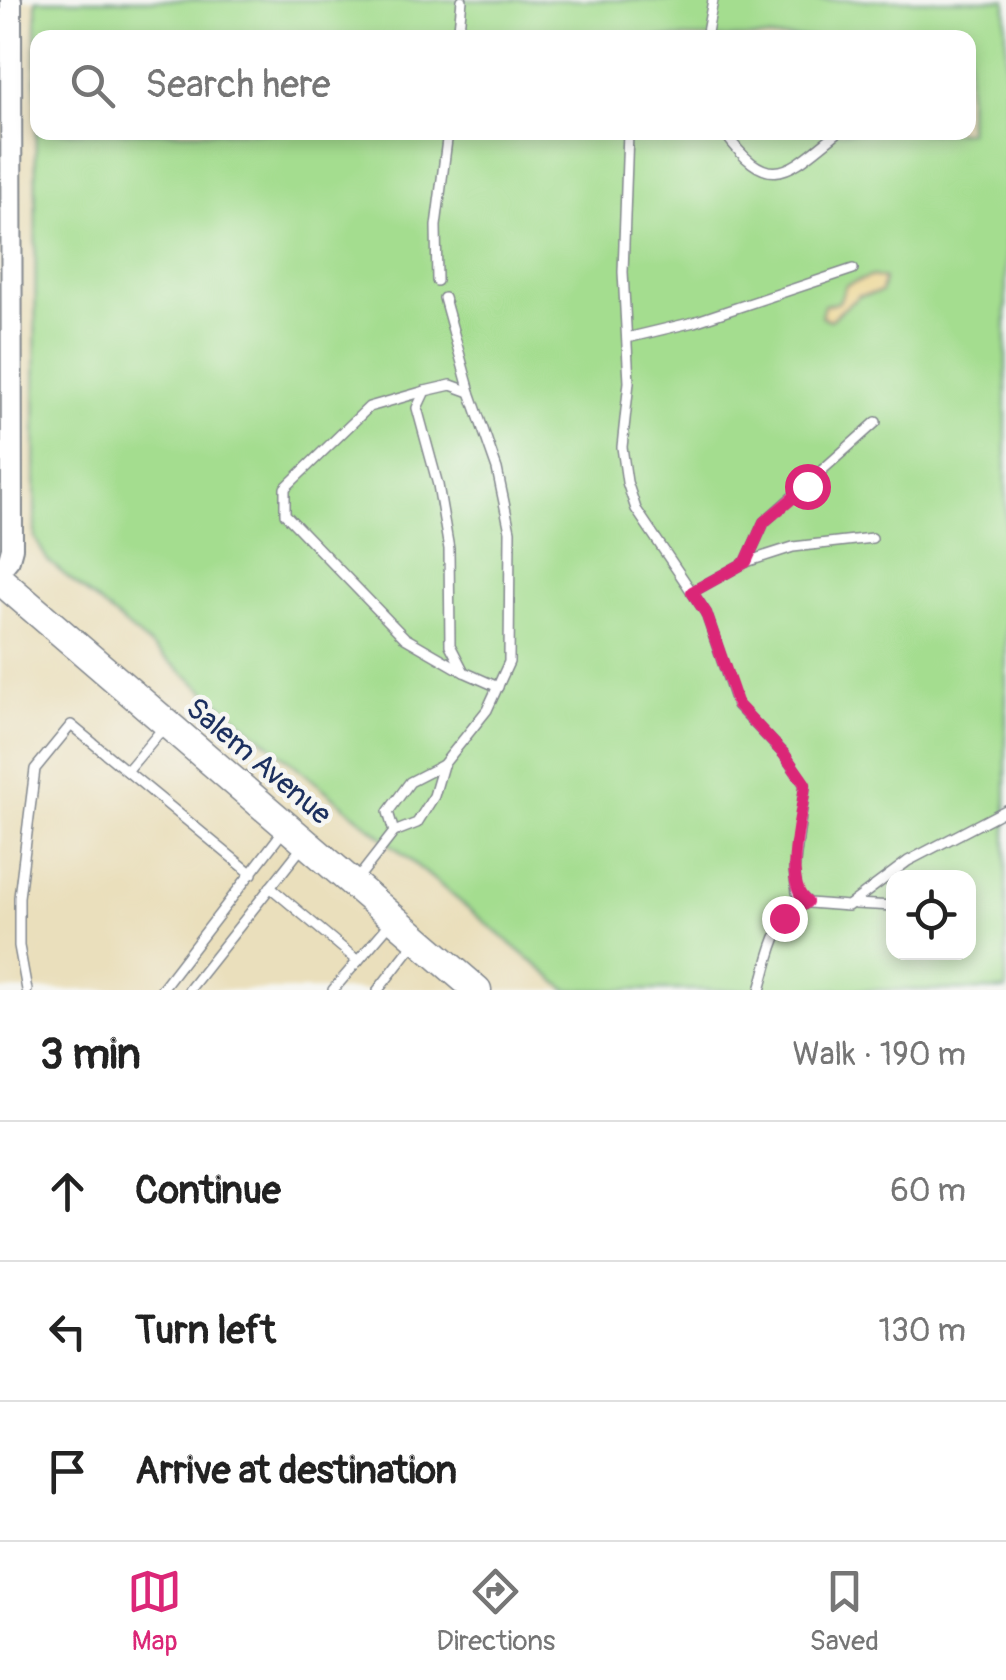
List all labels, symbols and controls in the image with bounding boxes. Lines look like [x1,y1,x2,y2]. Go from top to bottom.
search box [30,30,976,140]
icon: search [65,58,120,113]
text: Search here [145,61,331,109]
route start [785,464,831,510]
street label: Salem Avenue [178,690,339,833]
map controls [886,870,976,960]
button: locate [886,870,976,960]
route end [762,896,808,942]
text: 3 min [40,1029,141,1081]
text: Walk · 190 m [792,1035,966,1075]
icon: ahead [40,1164,95,1219]
text: Continue [135,1167,281,1215]
text: 60 m [890,1171,966,1211]
icon: left [40,1304,95,1359]
text: Turn left [135,1307,276,1355]
text: 130 m [878,1311,966,1351]
icon: arrive [40,1444,95,1499]
text: Arrive at destination [135,1447,457,1495]
tab: Map [127,1564,182,1659]
tab: Directions [436,1564,555,1659]
tab: Saved [809,1564,879,1659]

